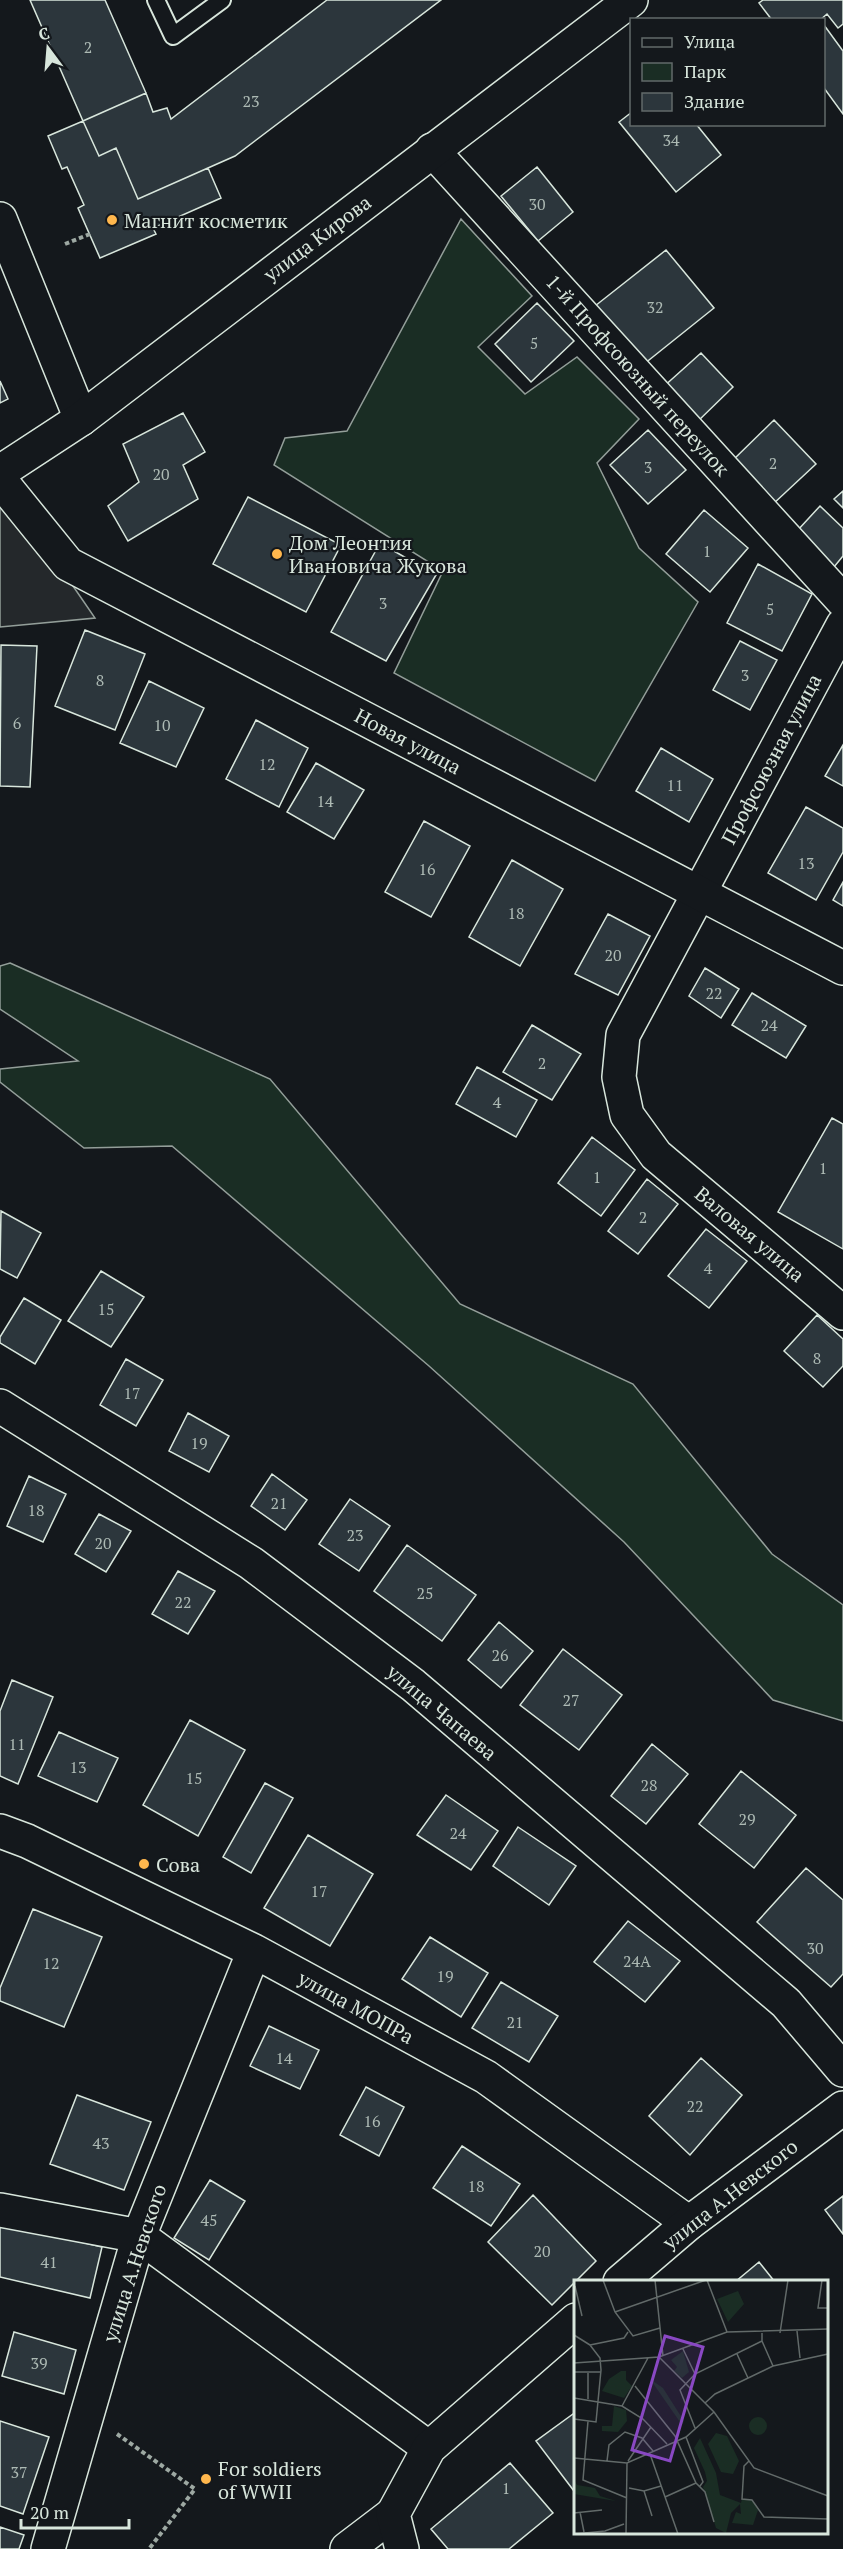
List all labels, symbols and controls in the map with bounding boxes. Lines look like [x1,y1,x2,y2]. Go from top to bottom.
north arrow [18,18,78,78]
legend [630,18,825,126]
text: С [36,22,52,46]
text: Улица [684,29,735,53]
house number: 2 [84,36,92,58]
text: Парк [684,59,726,83]
text: Здание [684,89,744,113]
house number: 23 [242,90,260,112]
house number: 34 [662,129,680,151]
street label: улица Кирова [257,189,376,288]
house number: 30 [528,193,546,215]
place label: Магнит косметик [124,207,288,234]
marker: Магнит косметик [105,213,119,227]
street label: 1-й Профсоюзный переулок [540,268,736,482]
house number: 32 [646,296,664,318]
house number: 5 [530,332,538,354]
house number: 2 [769,452,777,474]
house number: 3 [644,456,652,478]
house number: 20 [152,463,170,485]
place label: Дом Леонтия Ивановича Жукова [289,529,467,579]
house number: 1 [703,540,711,562]
marker: Дом Леонтия Ивановича Жукова [270,547,284,561]
house number: 3 [379,592,387,614]
house number: 5 [766,598,774,620]
house number: 3 [741,664,749,686]
house number: 8 [96,669,104,691]
street label: Профсоюзная улица [715,669,827,849]
street label: Новая улица [350,702,466,780]
house number: 6 [13,712,22,734]
house number: 10 [153,714,171,736]
house number: 12 [258,753,276,775]
house number: 11 [666,774,684,796]
house number: 14 [316,790,334,812]
house number: 13 [797,852,815,874]
house number: 16 [418,858,436,880]
house number: 18 [507,902,525,924]
house number: 20 [604,944,622,966]
house number: 22 [705,982,723,1004]
house number: 24 [760,1014,778,1036]
house number: 2 [538,1052,546,1074]
house number: 4 [493,1091,502,1113]
house number: 1 [819,1157,827,1179]
house number: 1 [593,1166,601,1188]
street label: Валовая улица [689,1180,811,1288]
house number: 2 [639,1206,647,1228]
house number: 4 [704,1257,713,1279]
house number: 15 [97,1298,115,1320]
house number: 8 [813,1347,821,1369]
house number: 17 [123,1382,141,1404]
house number: 19 [190,1432,208,1454]
house number: 21 [270,1492,288,1514]
house number: 18 [27,1499,45,1521]
house number: 23 [346,1524,364,1546]
house number: 20 [94,1532,112,1554]
house number: 25 [416,1582,434,1604]
house number: 22 [174,1591,192,1613]
house number: 26 [491,1644,509,1666]
street label: улица Чапаева [381,1657,503,1766]
house number: 27 [562,1689,580,1711]
house number: 11 [8,1733,26,1755]
house number: 13 [69,1756,87,1778]
house number: 15 [185,1767,203,1789]
house number: 28 [640,1774,658,1796]
house number: 29 [738,1808,756,1830]
house number: 24 [449,1822,467,1844]
place label: Сова [156,1851,200,1878]
marker: Сова [137,1857,151,1871]
house number: 17 [310,1880,328,1902]
house number: 30 [806,1937,824,1959]
house number: 24А [623,1950,651,1972]
house number: 12 [42,1952,60,1974]
street label: улица МОПРа [292,1964,419,2050]
house number: 19 [436,1965,454,1987]
house number: 21 [506,2011,524,2033]
house number: 14 [275,2047,293,2069]
house number: 22 [686,2095,704,2117]
house number: 16 [363,2110,381,2132]
house number: 43 [92,2132,110,2154]
street label: улица А.Невского [656,2133,803,2256]
house number: 18 [467,2175,485,2197]
street label: улица А.Невского [95,2181,172,2346]
house number: 45 [200,2209,218,2231]
house number: 20 [533,2240,551,2262]
house number: 41 [40,2251,58,2273]
inset map [574,2280,828,2534]
house number: 39 [30,2352,48,2374]
place label: For soldiers of WWII [218,2455,322,2505]
house number: 37 [10,2461,28,2483]
marker: For soldiers of WWII [199,2472,213,2486]
house number: 1 [502,2477,510,2499]
scale bar [21,2492,129,2530]
text: 20 m [30,2500,70,2524]

